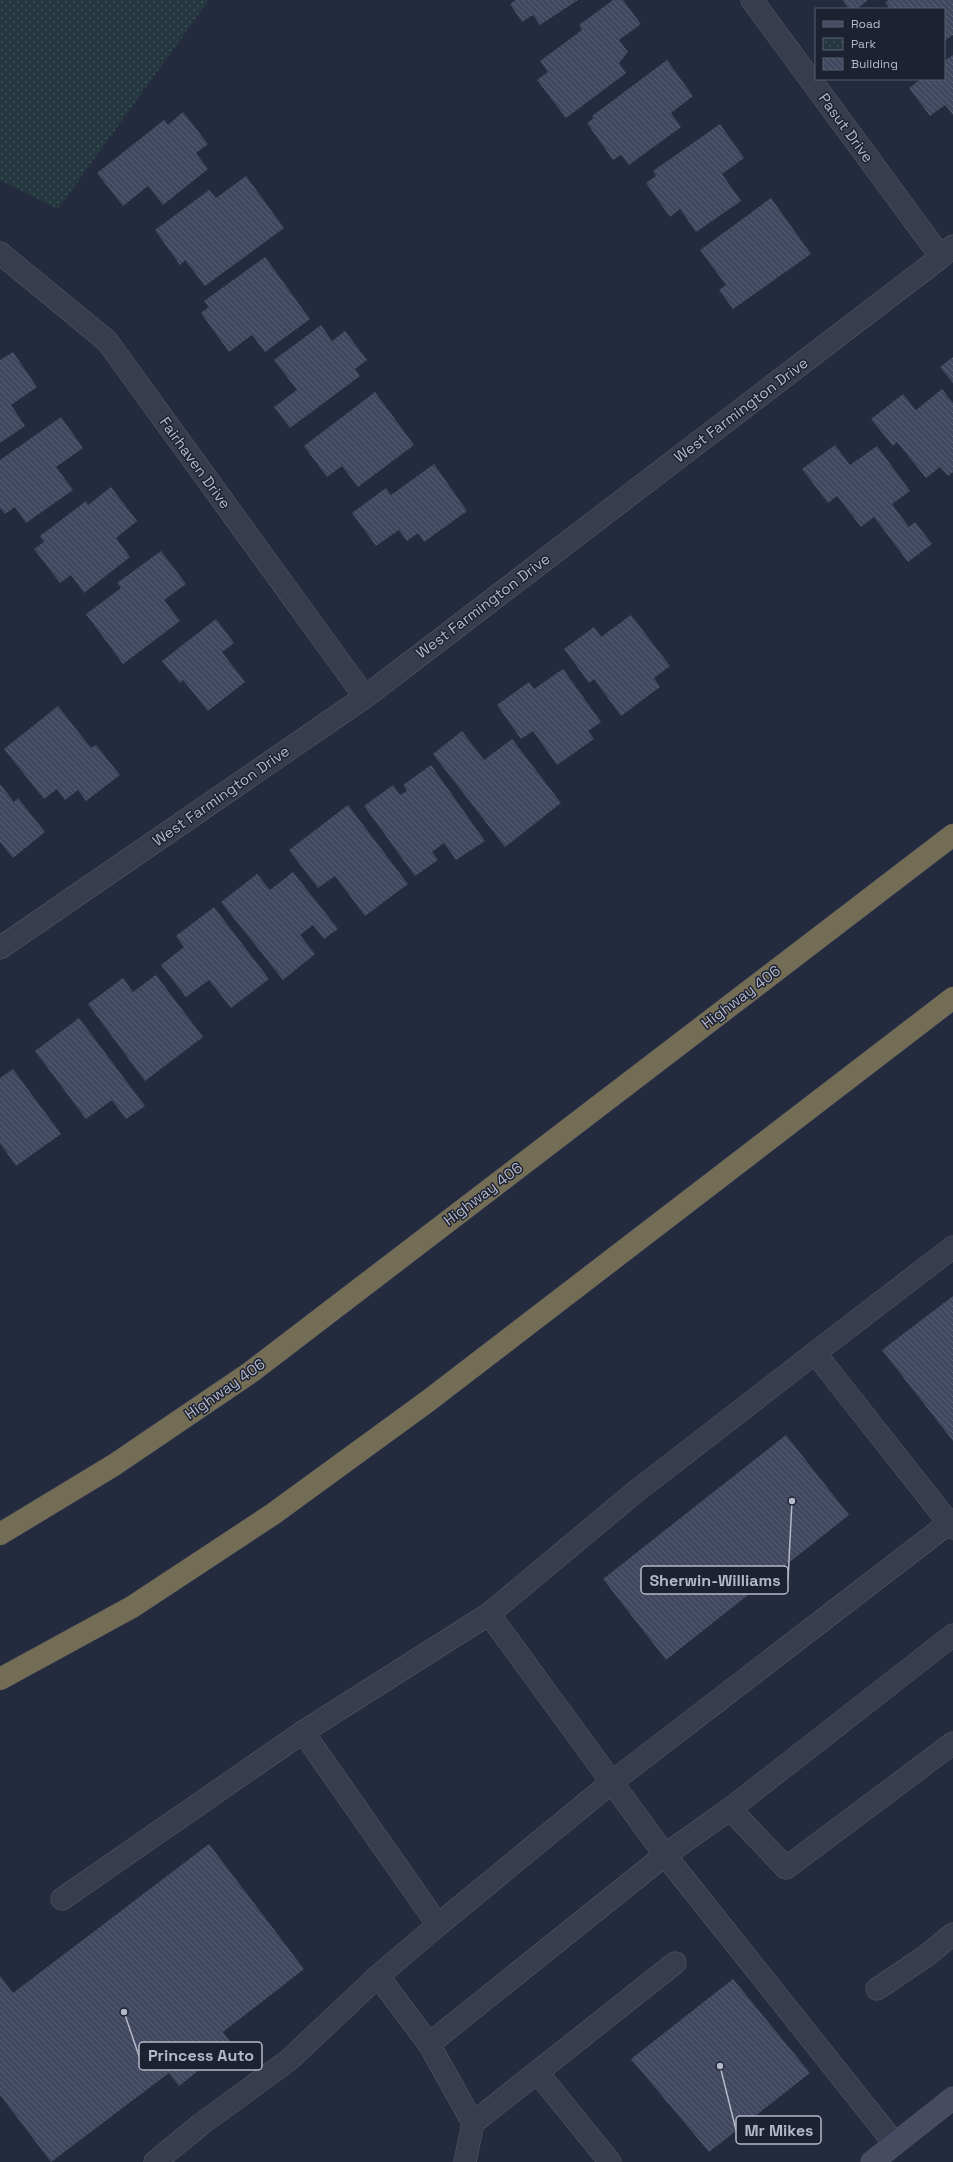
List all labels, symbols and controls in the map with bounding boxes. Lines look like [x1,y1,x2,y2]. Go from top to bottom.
legend [815,8,945,80]
text: Road [851,16,880,32]
text: Park [851,36,876,52]
text: Building [851,56,898,72]
street label: Pasut Drive [815,89,878,166]
street label: West Farmington Drive [670,353,812,466]
street label: Fairhaven Drive [156,413,235,512]
street label: West Farmington Drive [412,549,554,662]
street label: West Farmington Drive [149,741,293,850]
street label: Highway 406 [698,961,784,1032]
street label: Highway 406 [440,1158,526,1229]
street label: Highway 406 [181,1354,269,1423]
callout: Sherwin-Williams [641,1566,788,1594]
text: Sherwin-Williams [649,1570,781,1591]
callout: Princess Auto [139,2042,262,2070]
text: Princess Auto [148,2045,254,2066]
callout: Mr Mikes [736,2116,821,2144]
text: Mr Mikes [744,2120,814,2141]

